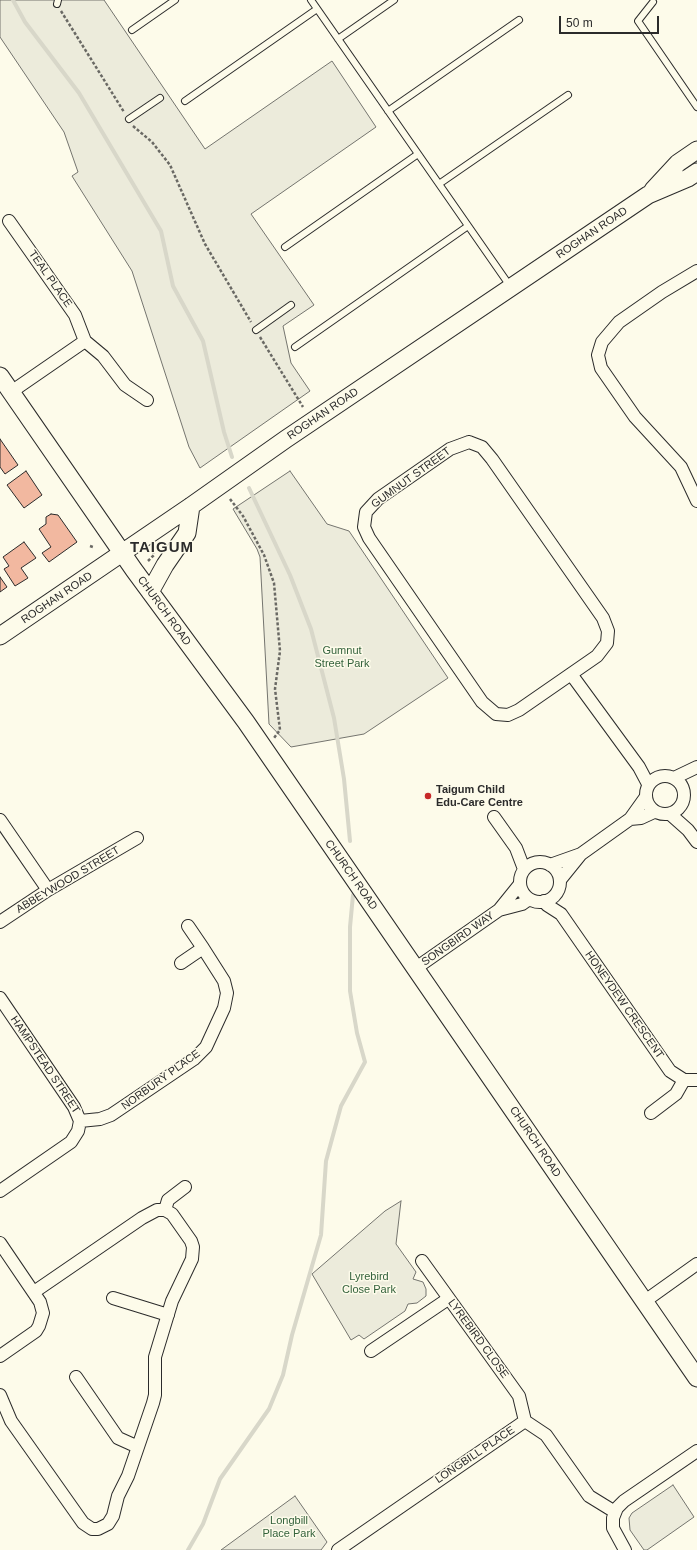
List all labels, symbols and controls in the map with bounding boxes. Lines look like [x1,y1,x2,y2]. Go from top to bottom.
scale bar [561,8,661,34]
text: 50 m [566,16,593,30]
street label: ROGHAN ROAD [554,204,630,262]
street label: TEAL PLACE [25,248,75,310]
street label: ROGHAN ROAD [285,385,361,443]
street label: GUMNUT STREET [369,445,453,511]
district label: TAIGUM [130,539,194,557]
street label: ROGHAN ROAD [19,569,95,627]
street label: CHURCH ROAD [134,574,194,648]
park label: Gumnut Street Park [314,644,370,670]
place label: Taigum Child Edu-Care Centre [436,783,523,809]
marker: Taigum Child Edu-Care Centre [423,791,433,801]
street label: CHURCH ROAD [322,837,380,913]
street label: ABBEYWOOD STREET [14,844,122,916]
street label: SONGBIRD WAY [419,909,497,969]
street label: HONEYDEW CRESCENT [582,949,666,1061]
street label: HAMPSTEAD STREET [7,1014,83,1116]
street label: NORBURY PLACE [119,1047,203,1113]
street label: CHURCH ROAD [506,1104,564,1180]
park label: Lyrebird Close Park [342,1270,396,1296]
street label: LYREBIRD CLOSE [445,1297,511,1381]
street label: LONGBILL PLACE [433,1424,517,1486]
park label: Longbill Place Park [262,1514,316,1540]

